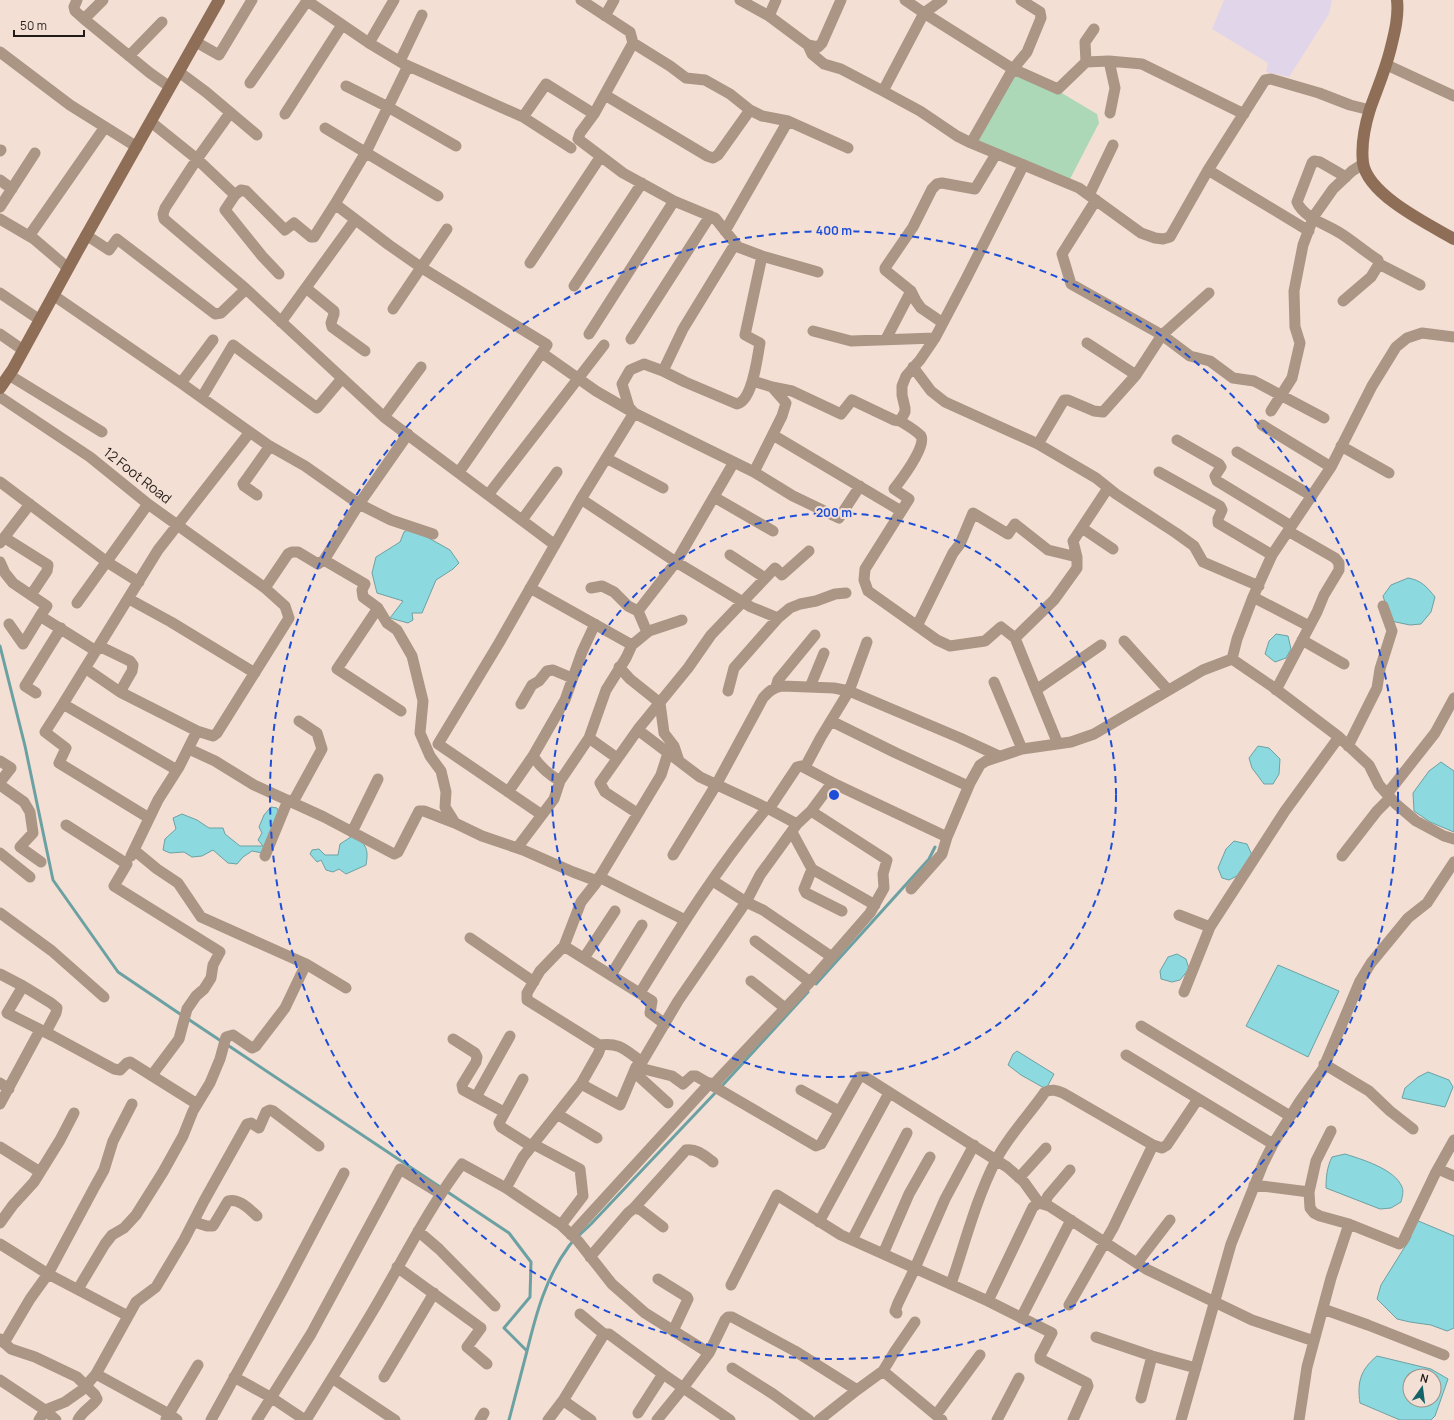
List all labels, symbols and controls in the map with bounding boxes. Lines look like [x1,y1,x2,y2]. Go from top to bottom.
scale bar [14,12,84,38]
text: 50 m [20,17,47,34]
text: 400 m [816,222,852,239]
street label: 12 Foot Road [100,443,176,507]
text: 200 m [816,504,852,521]
centre of rings [827,788,841,802]
north arrow [1402,1368,1442,1408]
text: N [1419,1370,1430,1386]

